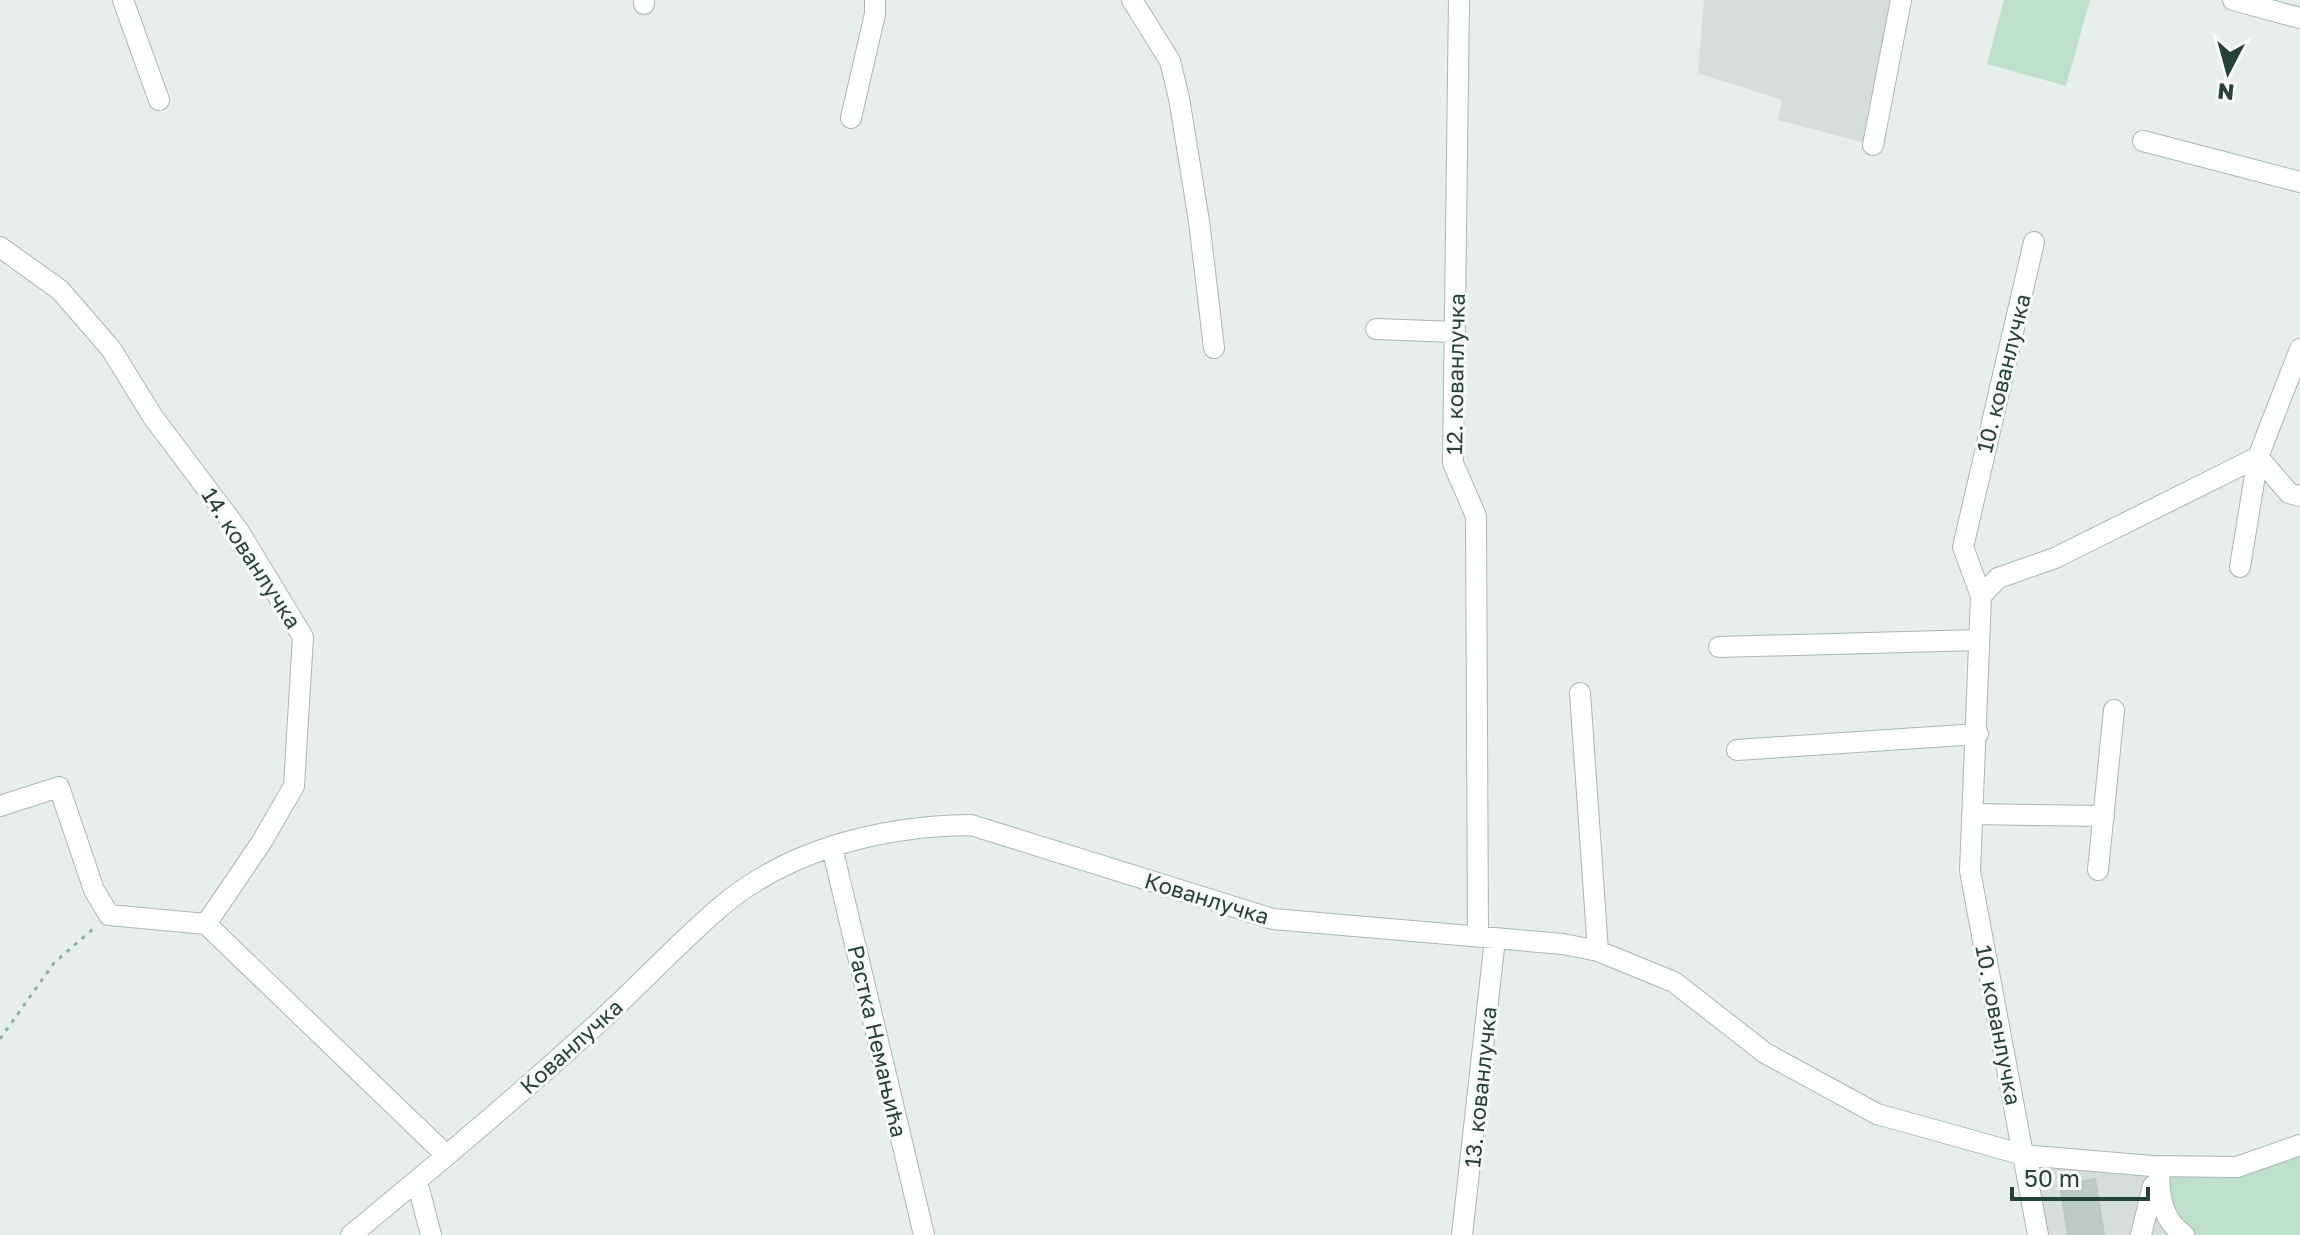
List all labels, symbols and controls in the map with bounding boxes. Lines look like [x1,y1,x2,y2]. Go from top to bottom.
north arrow [2188,32,2268,112]
text: N [2216,78,2236,107]
street label: 10. кованлучка [1970,291,2036,455]
street label: 12. кованлучка [1440,293,1470,455]
street label: 14. кованлучка [196,483,308,633]
street label: Кованлучка [1141,866,1273,930]
street label: Растка Немањића [843,942,913,1140]
street label: 10. кованлучка [1970,943,2028,1107]
street label: Кованлучка [514,993,628,1099]
street label: 13. кованлучка [1458,1005,1502,1169]
scale bar [2012,1151,2148,1201]
text: 50 m [2024,1163,2080,1192]

